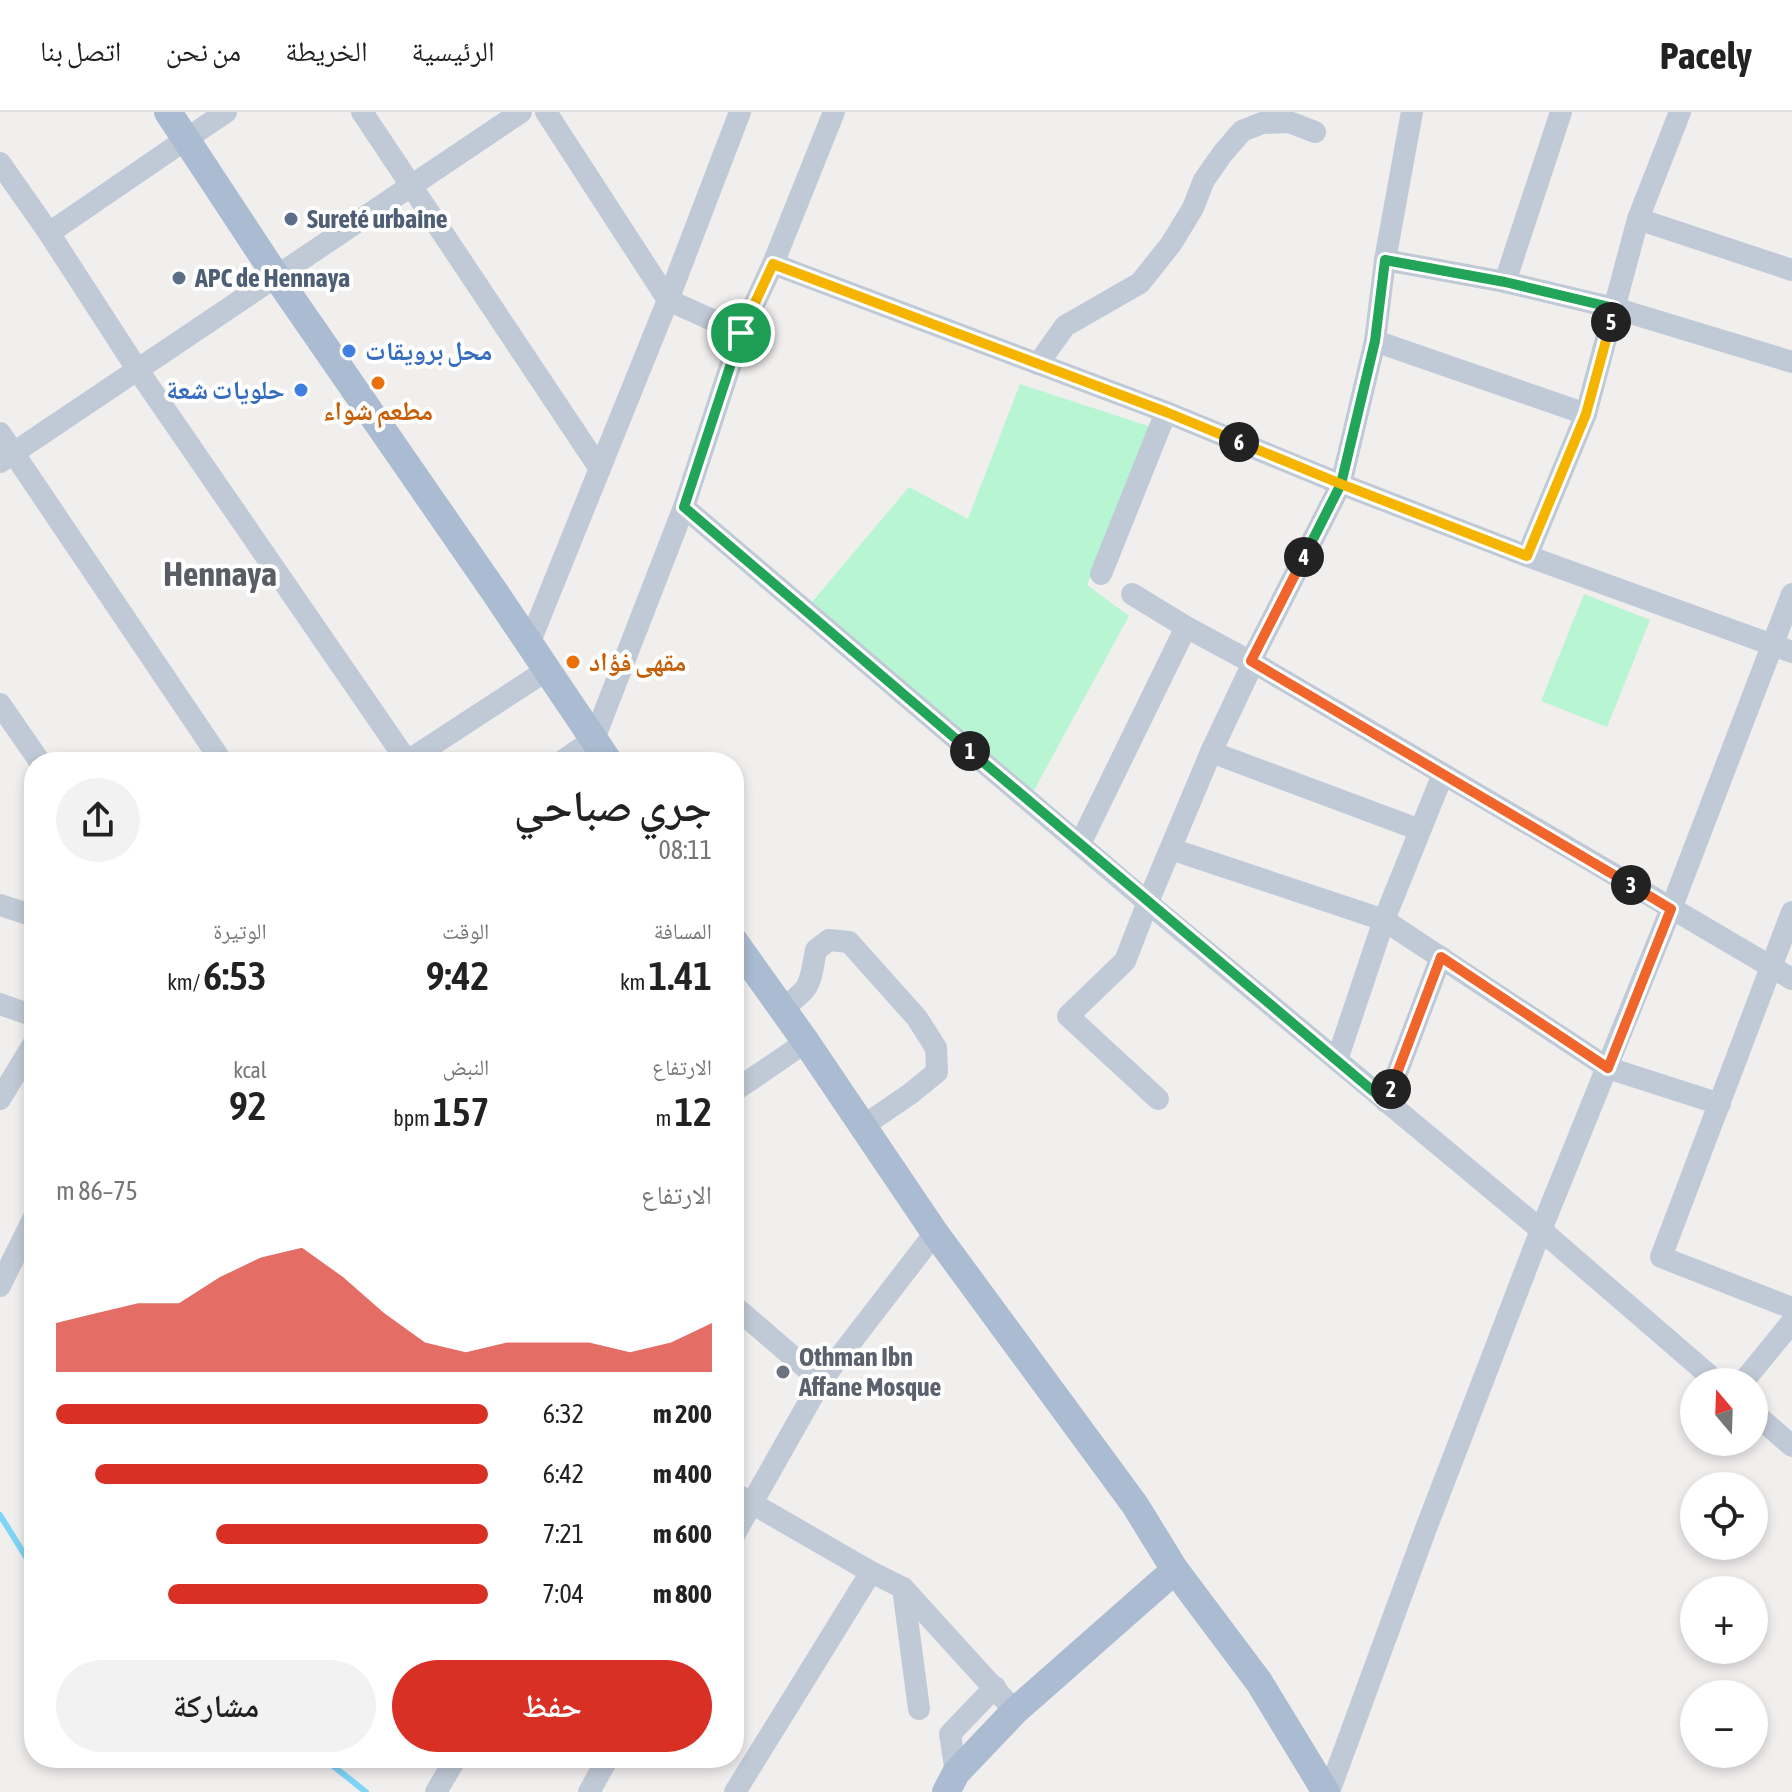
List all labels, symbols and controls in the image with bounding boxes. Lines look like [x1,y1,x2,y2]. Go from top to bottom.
text: Pacely [1660,34,1752,77]
text: اتصل بنا [40,35,121,67]
text: من نحن [165,35,241,67]
text: الخريطة [285,35,368,67]
text: الرئيسية [412,35,495,67]
place label: Sureté urbaine [307,204,448,234]
marker: Sureté urbaine [282,210,300,228]
place label: APC de Hennaya [194,263,350,293]
marker: APC de Hennaya [170,269,188,287]
pin [707,299,775,367]
pin: 5 [1591,302,1631,342]
text: 5 [1606,309,1616,335]
icon: arrive [719,311,763,355]
place label: محل برويقات [365,336,492,367]
marker: محل برويقات [340,342,358,360]
marker: مطعم شواء [369,374,387,392]
place label: حلويات شعة [166,375,285,405]
marker: حلويات شعة [292,381,310,399]
place label: مطعم شواء [323,396,433,429]
pin: 6 [1219,422,1259,462]
text: 6 [1234,429,1244,455]
pin: 4 [1284,537,1324,577]
text: 4 [1299,544,1309,570]
district label: Hennaya [163,554,277,593]
place label: مقهى فؤاد [589,647,686,678]
marker: مقهى فؤاد [564,653,582,671]
pin: 1 [950,731,990,771]
text: 1 [965,738,975,764]
button: share [56,778,140,862]
text: جري صباحي [514,780,712,830]
text: 08:11 [658,835,712,865]
pin: 3 [1611,865,1651,905]
text: 3 [1626,872,1636,898]
text: الوتيرة [213,918,267,944]
text: الوقت [442,918,489,944]
text: المسافة [654,918,712,944]
text: 6:53 [203,953,267,998]
text: 9:42 [426,953,489,998]
text: 1.41 [648,953,712,998]
text: /km [167,969,203,995]
text: km [620,969,648,995]
text: النبض [442,1054,489,1080]
text: الارتفاع [652,1054,712,1080]
text: kcal [233,1057,267,1083]
pin: 2 [1371,1069,1411,1109]
text: 2 [1386,1076,1396,1102]
text: 92 [229,1083,267,1128]
text: 157 [433,1089,489,1134]
text: 12 [674,1089,712,1134]
text: bpm [393,1105,433,1131]
text: m [656,1105,674,1131]
text: 75–86 m [56,1176,138,1206]
text: الارتفاع [641,1180,712,1210]
place label: Othman Ibn Affane Mosque [798,1342,942,1402]
marker: Othman Ibn Affane Mosque [774,1363,792,1381]
north arrow [1680,1368,1768,1456]
map controls [1680,1368,1768,1768]
text: 6:32 [543,1399,584,1429]
text: 200 m [653,1399,712,1429]
text: 6:42 [543,1459,584,1489]
text: 400 m [653,1459,712,1489]
button: locate [1680,1472,1768,1560]
text: 7:21 [543,1519,584,1549]
text: 600 m [653,1519,712,1549]
button: + [1680,1576,1768,1664]
text: 7:04 [542,1579,584,1609]
text: 800 m [653,1579,712,1609]
button: مشاركة [56,1660,376,1752]
button: حفظ [392,1660,712,1752]
button: − [1680,1680,1768,1768]

